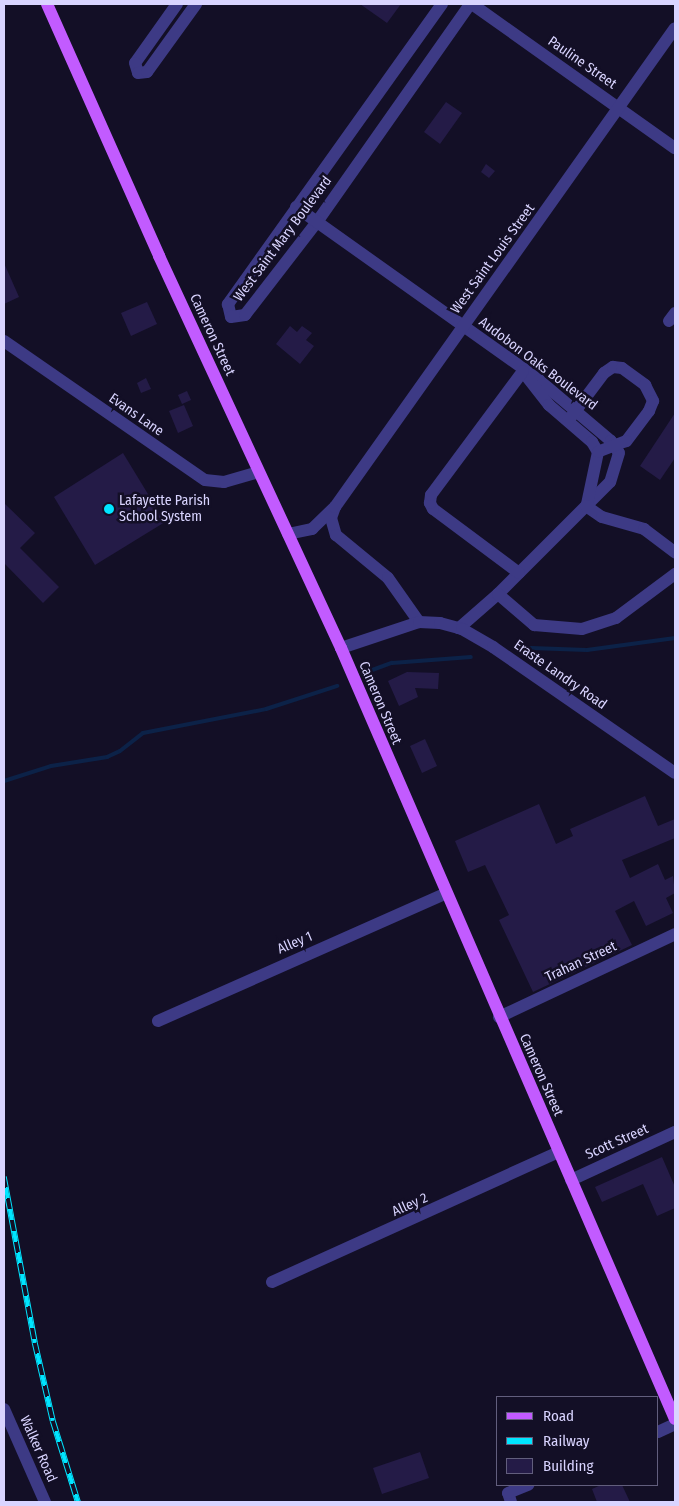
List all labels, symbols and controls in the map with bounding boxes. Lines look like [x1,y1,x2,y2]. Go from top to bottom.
street label: Pauline Street [544,33,620,93]
street label: West Saint Mary Boulevard [230,173,336,305]
street label: West Saint Louis Street [448,201,538,317]
street label: Cameron Street [186,291,238,379]
street label: Audobon Oaks Boulevard [475,314,601,414]
street label: Evans Lane [105,390,167,440]
place label: Lafayette Parish School System [119,493,210,526]
marker: Lafayette Parish School System [103,503,115,515]
street label: Eraste Landry Road [510,637,610,713]
street label: Cameron Street [355,659,405,747]
street label: Alley 1 [275,928,315,958]
street label: Trahan Street [543,938,619,986]
street label: Cameron Street [515,1031,567,1119]
street label: Scott Street [583,1121,651,1163]
street label: Alley 2 [390,1190,430,1220]
legend [497,1396,659,1486]
text: Road [543,1407,574,1425]
street label: Walker Road [16,1413,60,1485]
text: Railway [543,1432,590,1450]
text: Building [543,1457,594,1475]

